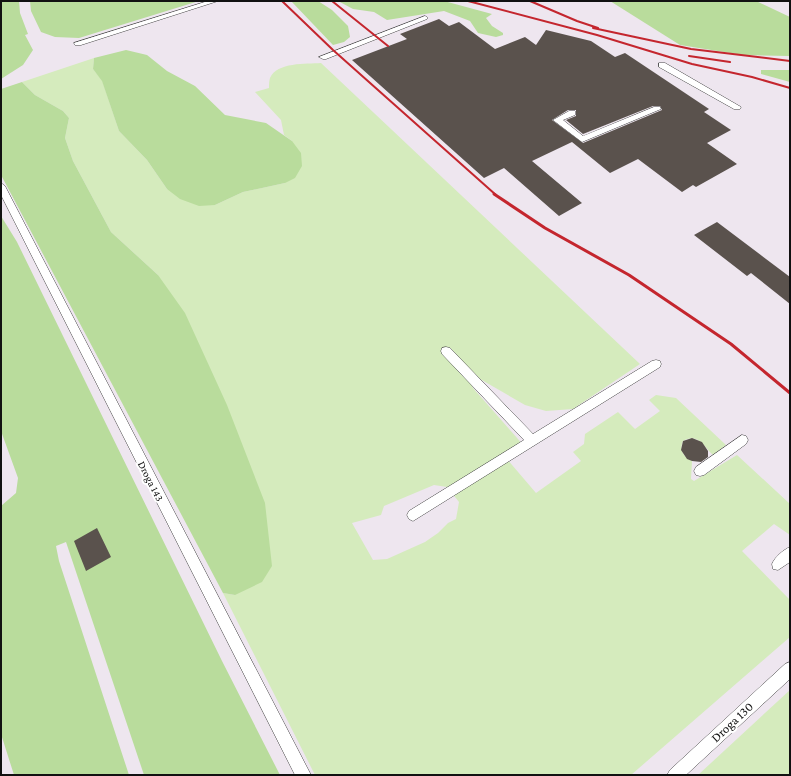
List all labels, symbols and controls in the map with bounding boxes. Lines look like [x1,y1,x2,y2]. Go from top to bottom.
street label: Droga 143 [135,459,166,503]
street label: Droga 130 [708,699,756,745]

